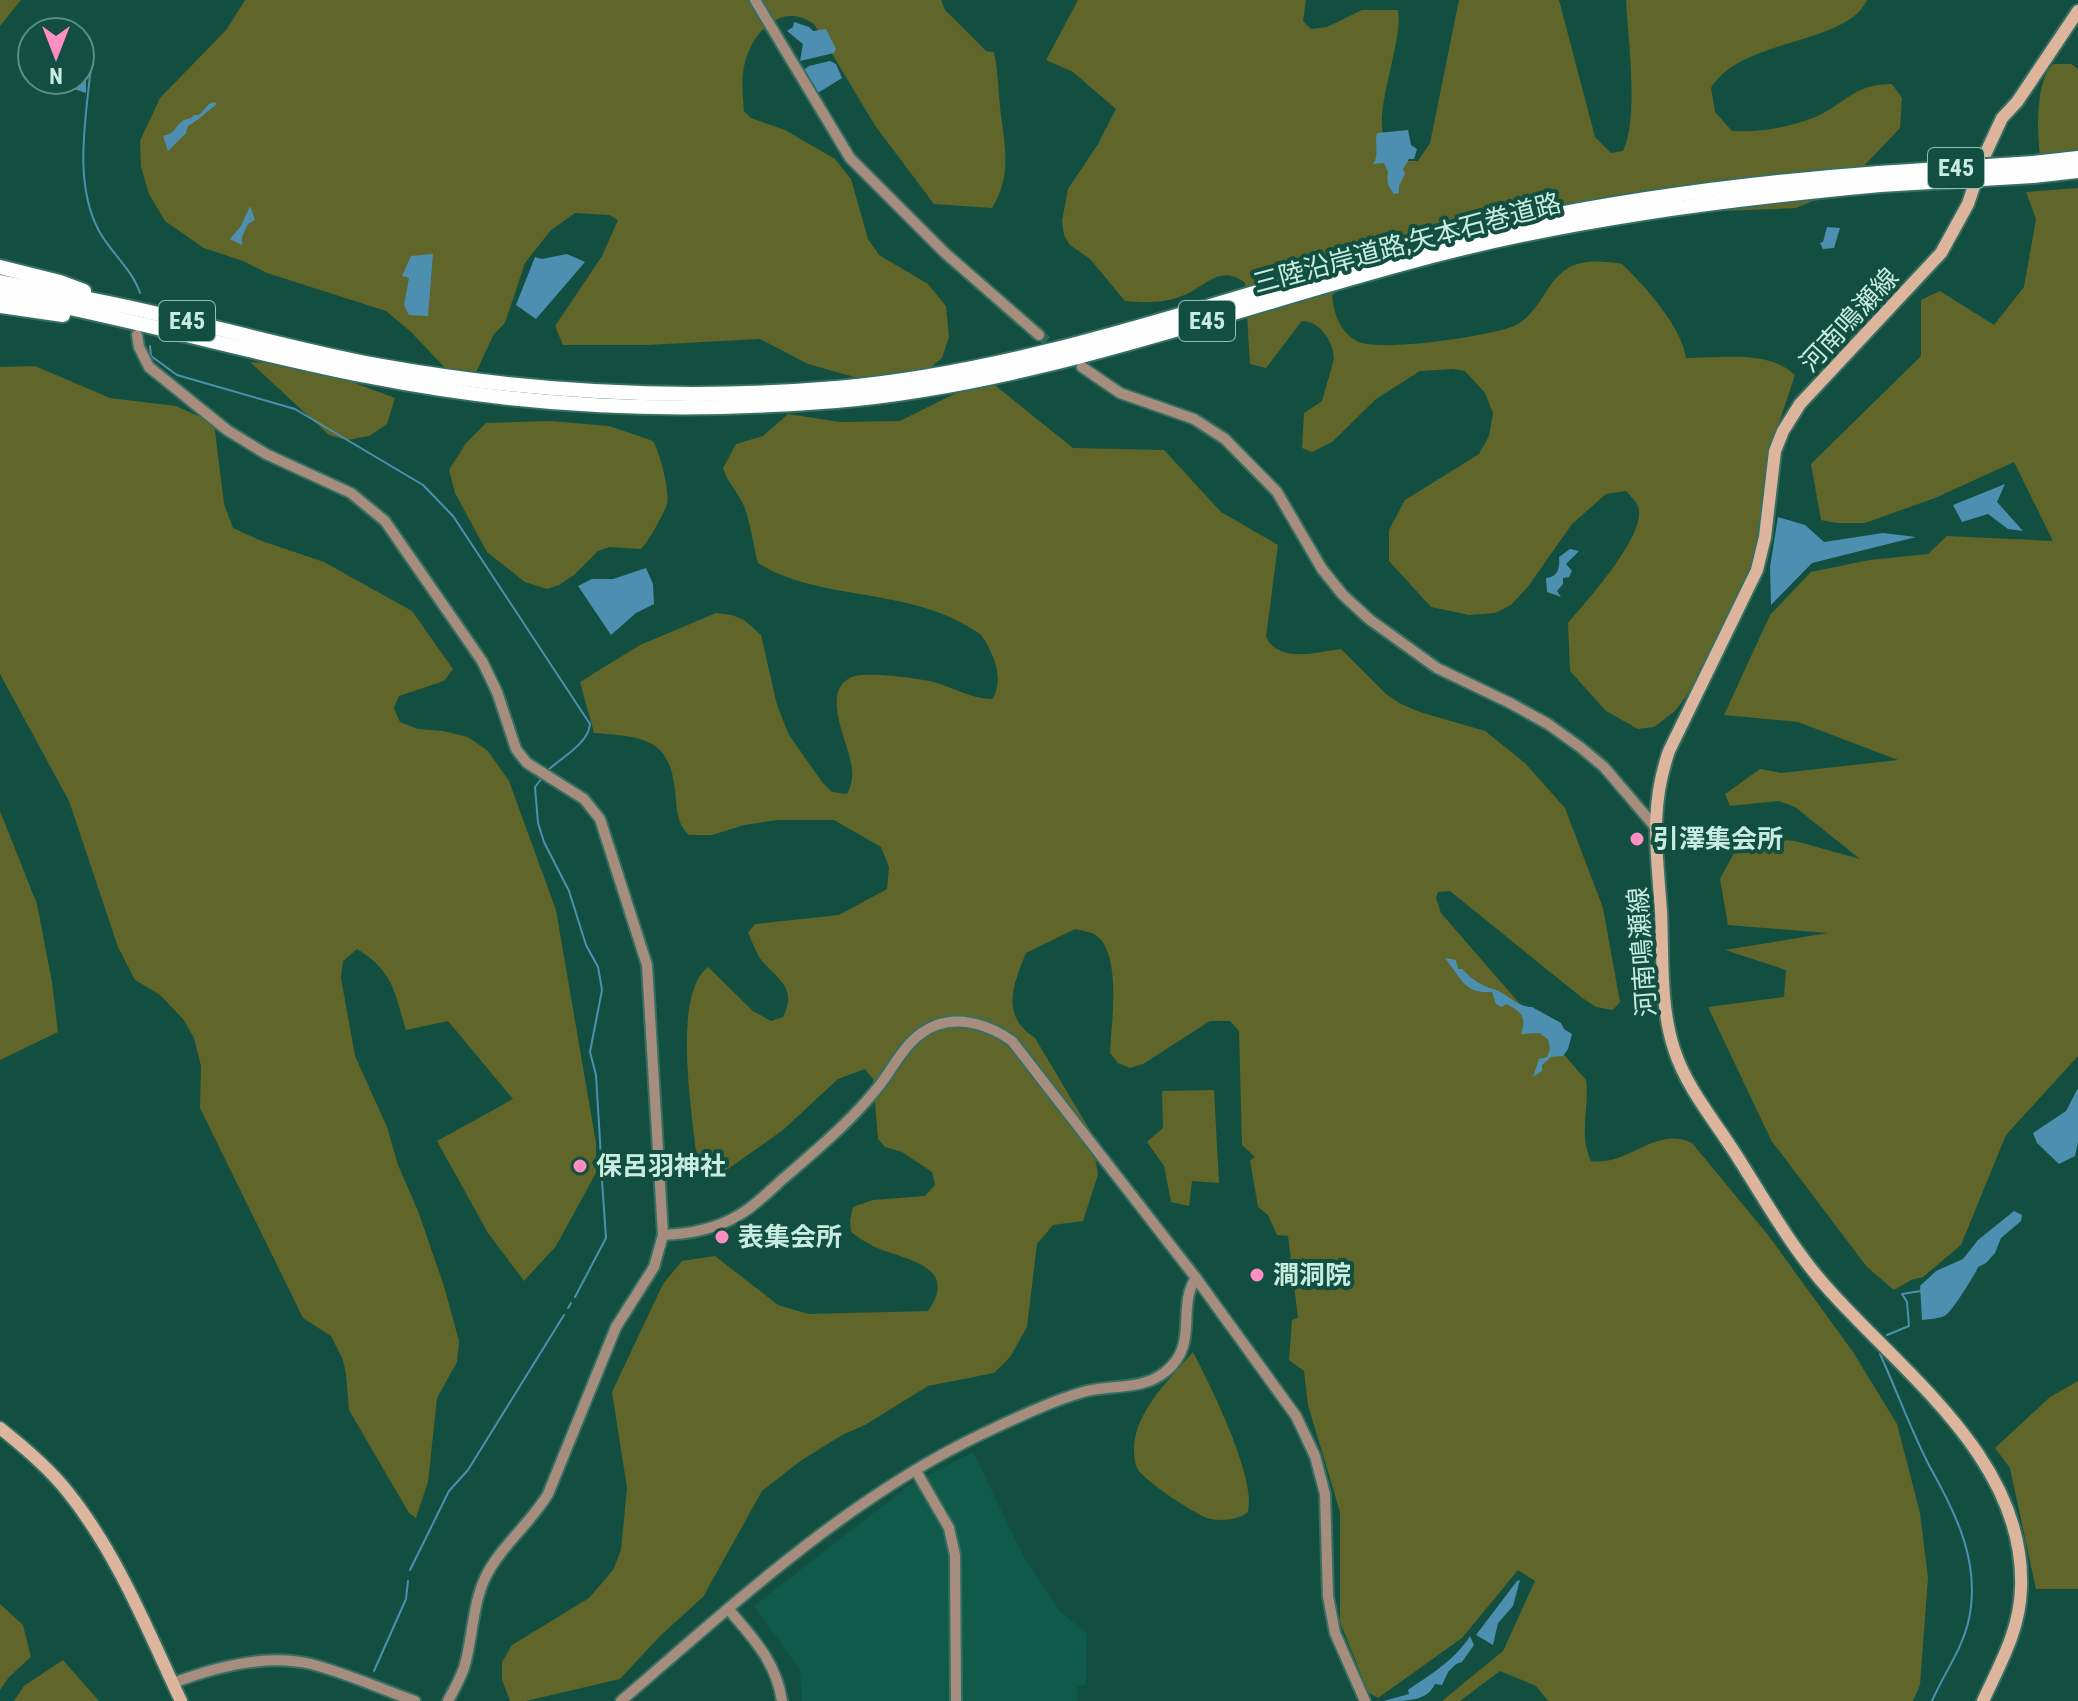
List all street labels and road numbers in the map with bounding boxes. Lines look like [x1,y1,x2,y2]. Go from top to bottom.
road number: E45 [1928,148,1984,188]
street label: 三陸沿岸道路;矢本石巻道路 [1250,187,1564,299]
street label: 河南鳴瀬線 [1794,262,1904,378]
road number: E45 [159,301,215,341]
road number: E45 [1179,301,1235,341]
street label: 河南鳴瀬線 [1623,886,1661,1018]

